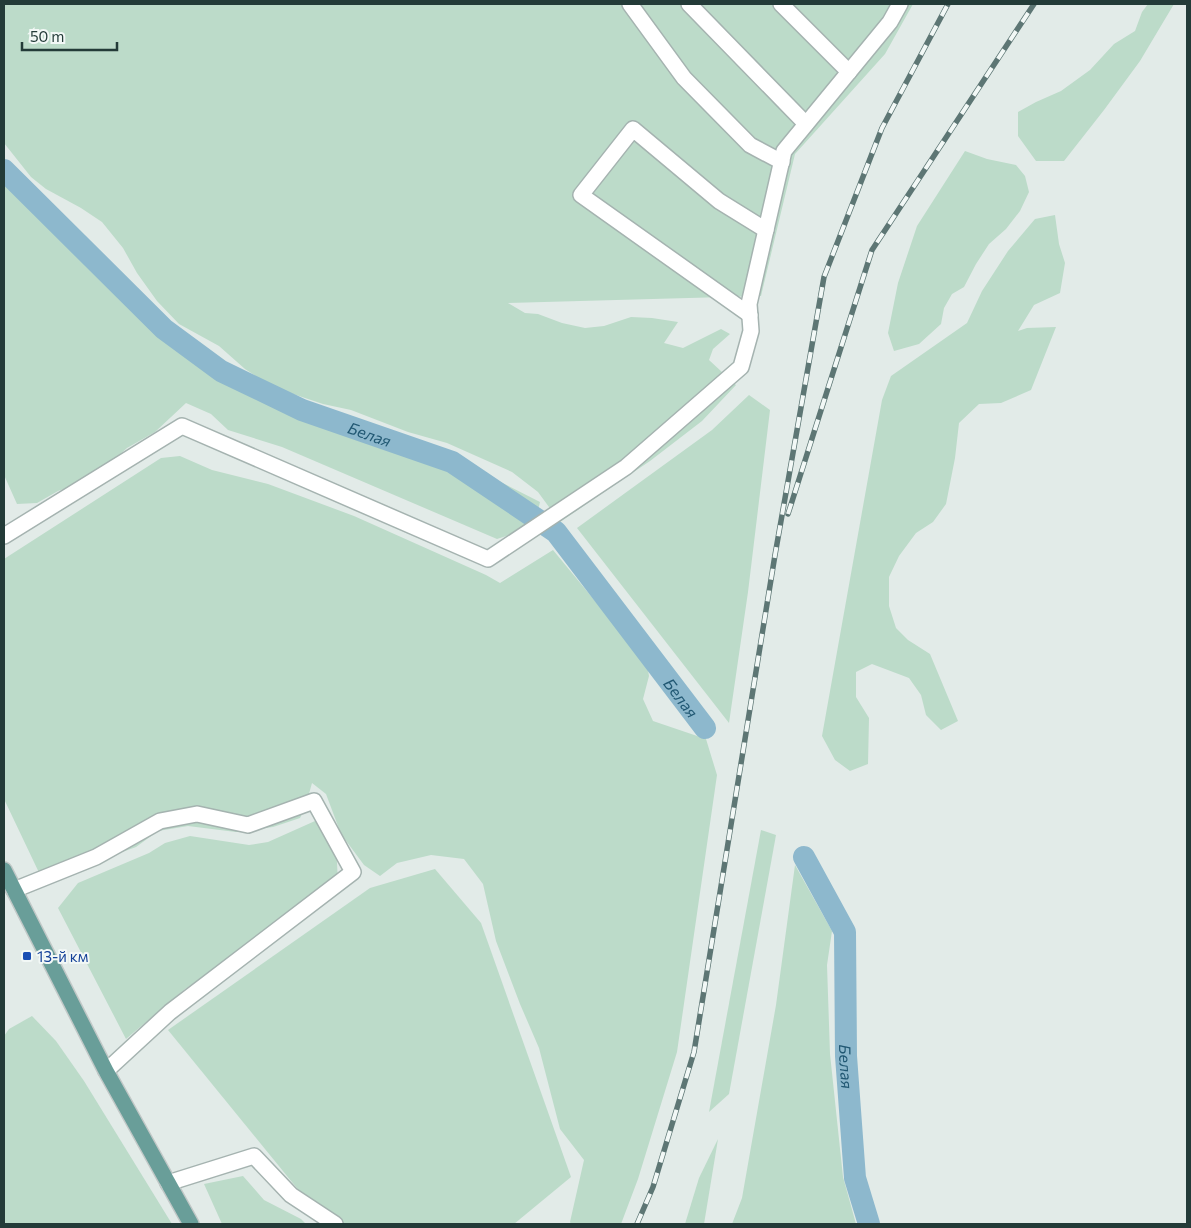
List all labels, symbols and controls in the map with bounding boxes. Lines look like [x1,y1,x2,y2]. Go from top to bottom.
scale bar [22,20,118,52]
text: 50 m [30,27,64,45]
water label: Белая [346,417,394,450]
water label: Белая [661,674,703,721]
place label: 13-й км [37,947,89,965]
marker: 13-й км [21,950,33,962]
water label: Белая [836,1044,858,1089]

